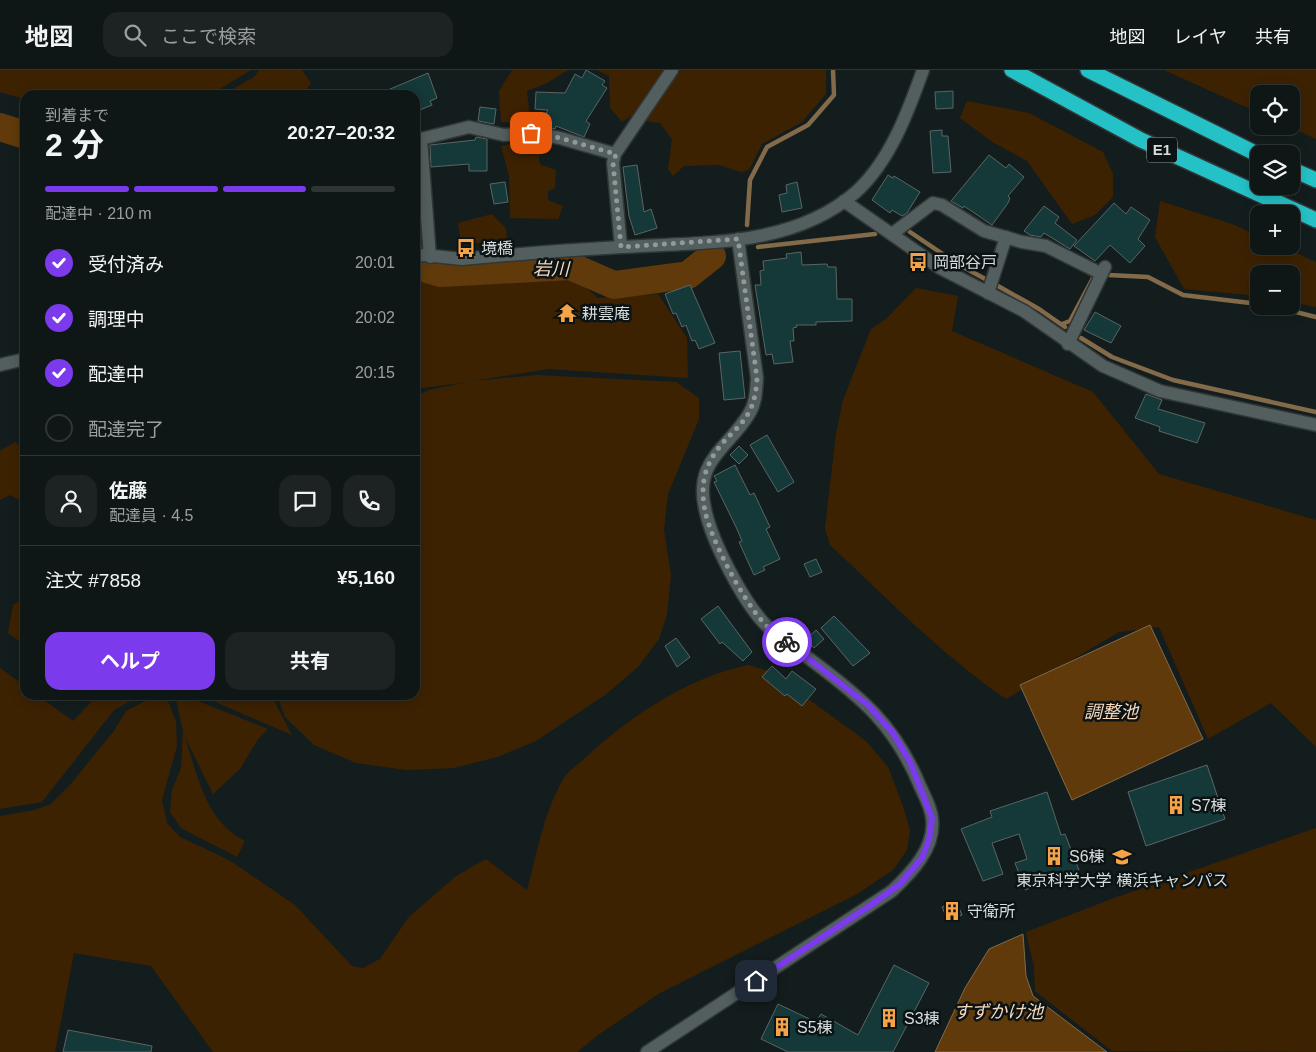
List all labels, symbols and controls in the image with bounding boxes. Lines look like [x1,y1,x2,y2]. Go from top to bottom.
search box [103,12,453,57]
icon: search [121,21,149,49]
text: 地図 [25,23,73,50]
text: ここで検索 [161,26,256,47]
text: 地図 [1110,27,1146,47]
text: レイヤ [1174,27,1227,47]
text: 共有 [1255,27,1291,47]
map controls [1250,85,1300,315]
button: locate [1250,85,1300,135]
text: 到着まで [45,107,109,124]
pin [510,112,552,154]
icon: bag [517,119,545,147]
text: 20:27–20:32 [287,122,395,143]
text: 2 分 [45,127,104,163]
road number: E1 [1147,138,1177,162]
button: layers [1250,145,1300,195]
text: 配達中 · 210 m [45,205,152,222]
button: + [1250,205,1300,255]
bus stop icon: 境橋 [455,237,477,259]
place label: 境橋 [481,240,513,257]
icon: check [45,249,73,277]
bus stop icon: 岡部谷戸 [907,251,929,273]
text: 受付済み [88,254,164,275]
text: 20:01 [355,254,395,271]
place label: 岡部谷戸 [933,254,997,271]
water label: 岩川 [533,259,571,279]
button: − [1250,265,1300,315]
temple icon: 耕雲庵 [556,302,578,324]
icon: check [45,304,73,332]
place label: 耕雲庵 [582,305,630,322]
text: 調理中 [88,309,145,330]
text: 20:02 [355,309,395,326]
icon: check [45,359,73,387]
text: 配達中 [88,364,145,385]
text: 20:15 [355,364,395,381]
text: 配達完了 [88,419,164,440]
button: person [45,475,97,527]
button: chat [279,475,331,527]
button: phone [343,475,395,527]
text: 佐藤 [109,480,147,501]
text: 配達員 · 4.5 [109,507,193,524]
text: ¥5,160 [337,567,395,588]
text: 注文 #7858 [45,570,141,591]
courier [762,617,812,667]
icon: bike [773,628,801,656]
button: ヘルプ [45,632,215,690]
button: 共有 [225,632,395,690]
water label: 調整池 [1084,702,1140,722]
building icon: S7棟 [1165,794,1187,816]
place label: S7棟 [1191,797,1227,814]
building icon: S6棟 [1043,845,1065,867]
school or university icon: 東京科学大学 横浜キャンパス [1111,846,1133,868]
place label: S6棟 [1069,848,1105,865]
place label: 東京科学大学 横浜キャンパス [1016,872,1228,889]
building icon: 守衛所 [941,900,963,922]
place label: 守衛所 [967,903,1015,920]
pin [735,960,777,1002]
icon: home [742,967,770,995]
water label: すずかけ池 [953,1002,1045,1022]
building icon: S3棟 [878,1007,900,1029]
place label: S3棟 [904,1010,940,1027]
building icon: S5棟 [771,1016,793,1038]
place label: S5棟 [797,1019,833,1036]

